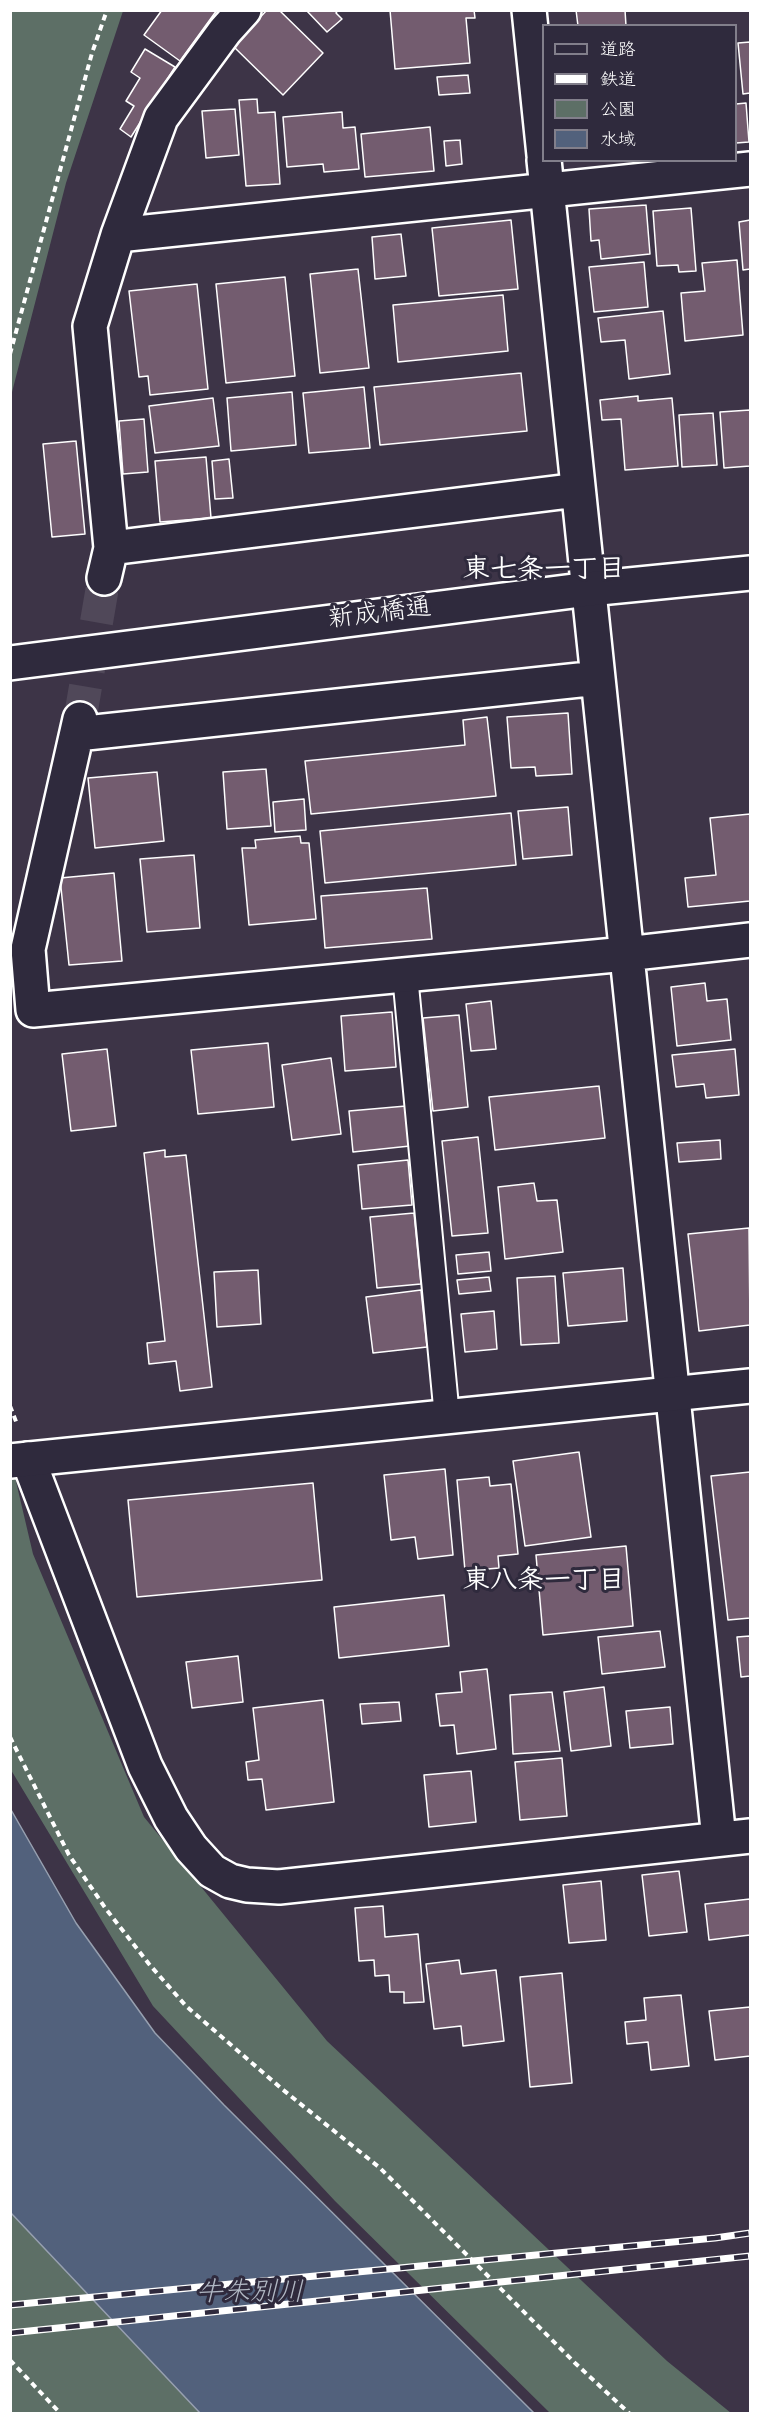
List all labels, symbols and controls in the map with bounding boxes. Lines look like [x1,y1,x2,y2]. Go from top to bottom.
legend [542,24,737,162]
text: 道路 [600,38,636,64]
text: 鉄道 [600,68,636,94]
text: 公園 [600,98,636,124]
text: 水域 [600,128,636,154]
district label: 東七条一丁目 [463,557,625,589]
street label: 新成橋通 [326,594,434,638]
district label: 東八条一丁目 [463,1568,625,1600]
water label: 牛朱別川 [196,2280,304,2312]

